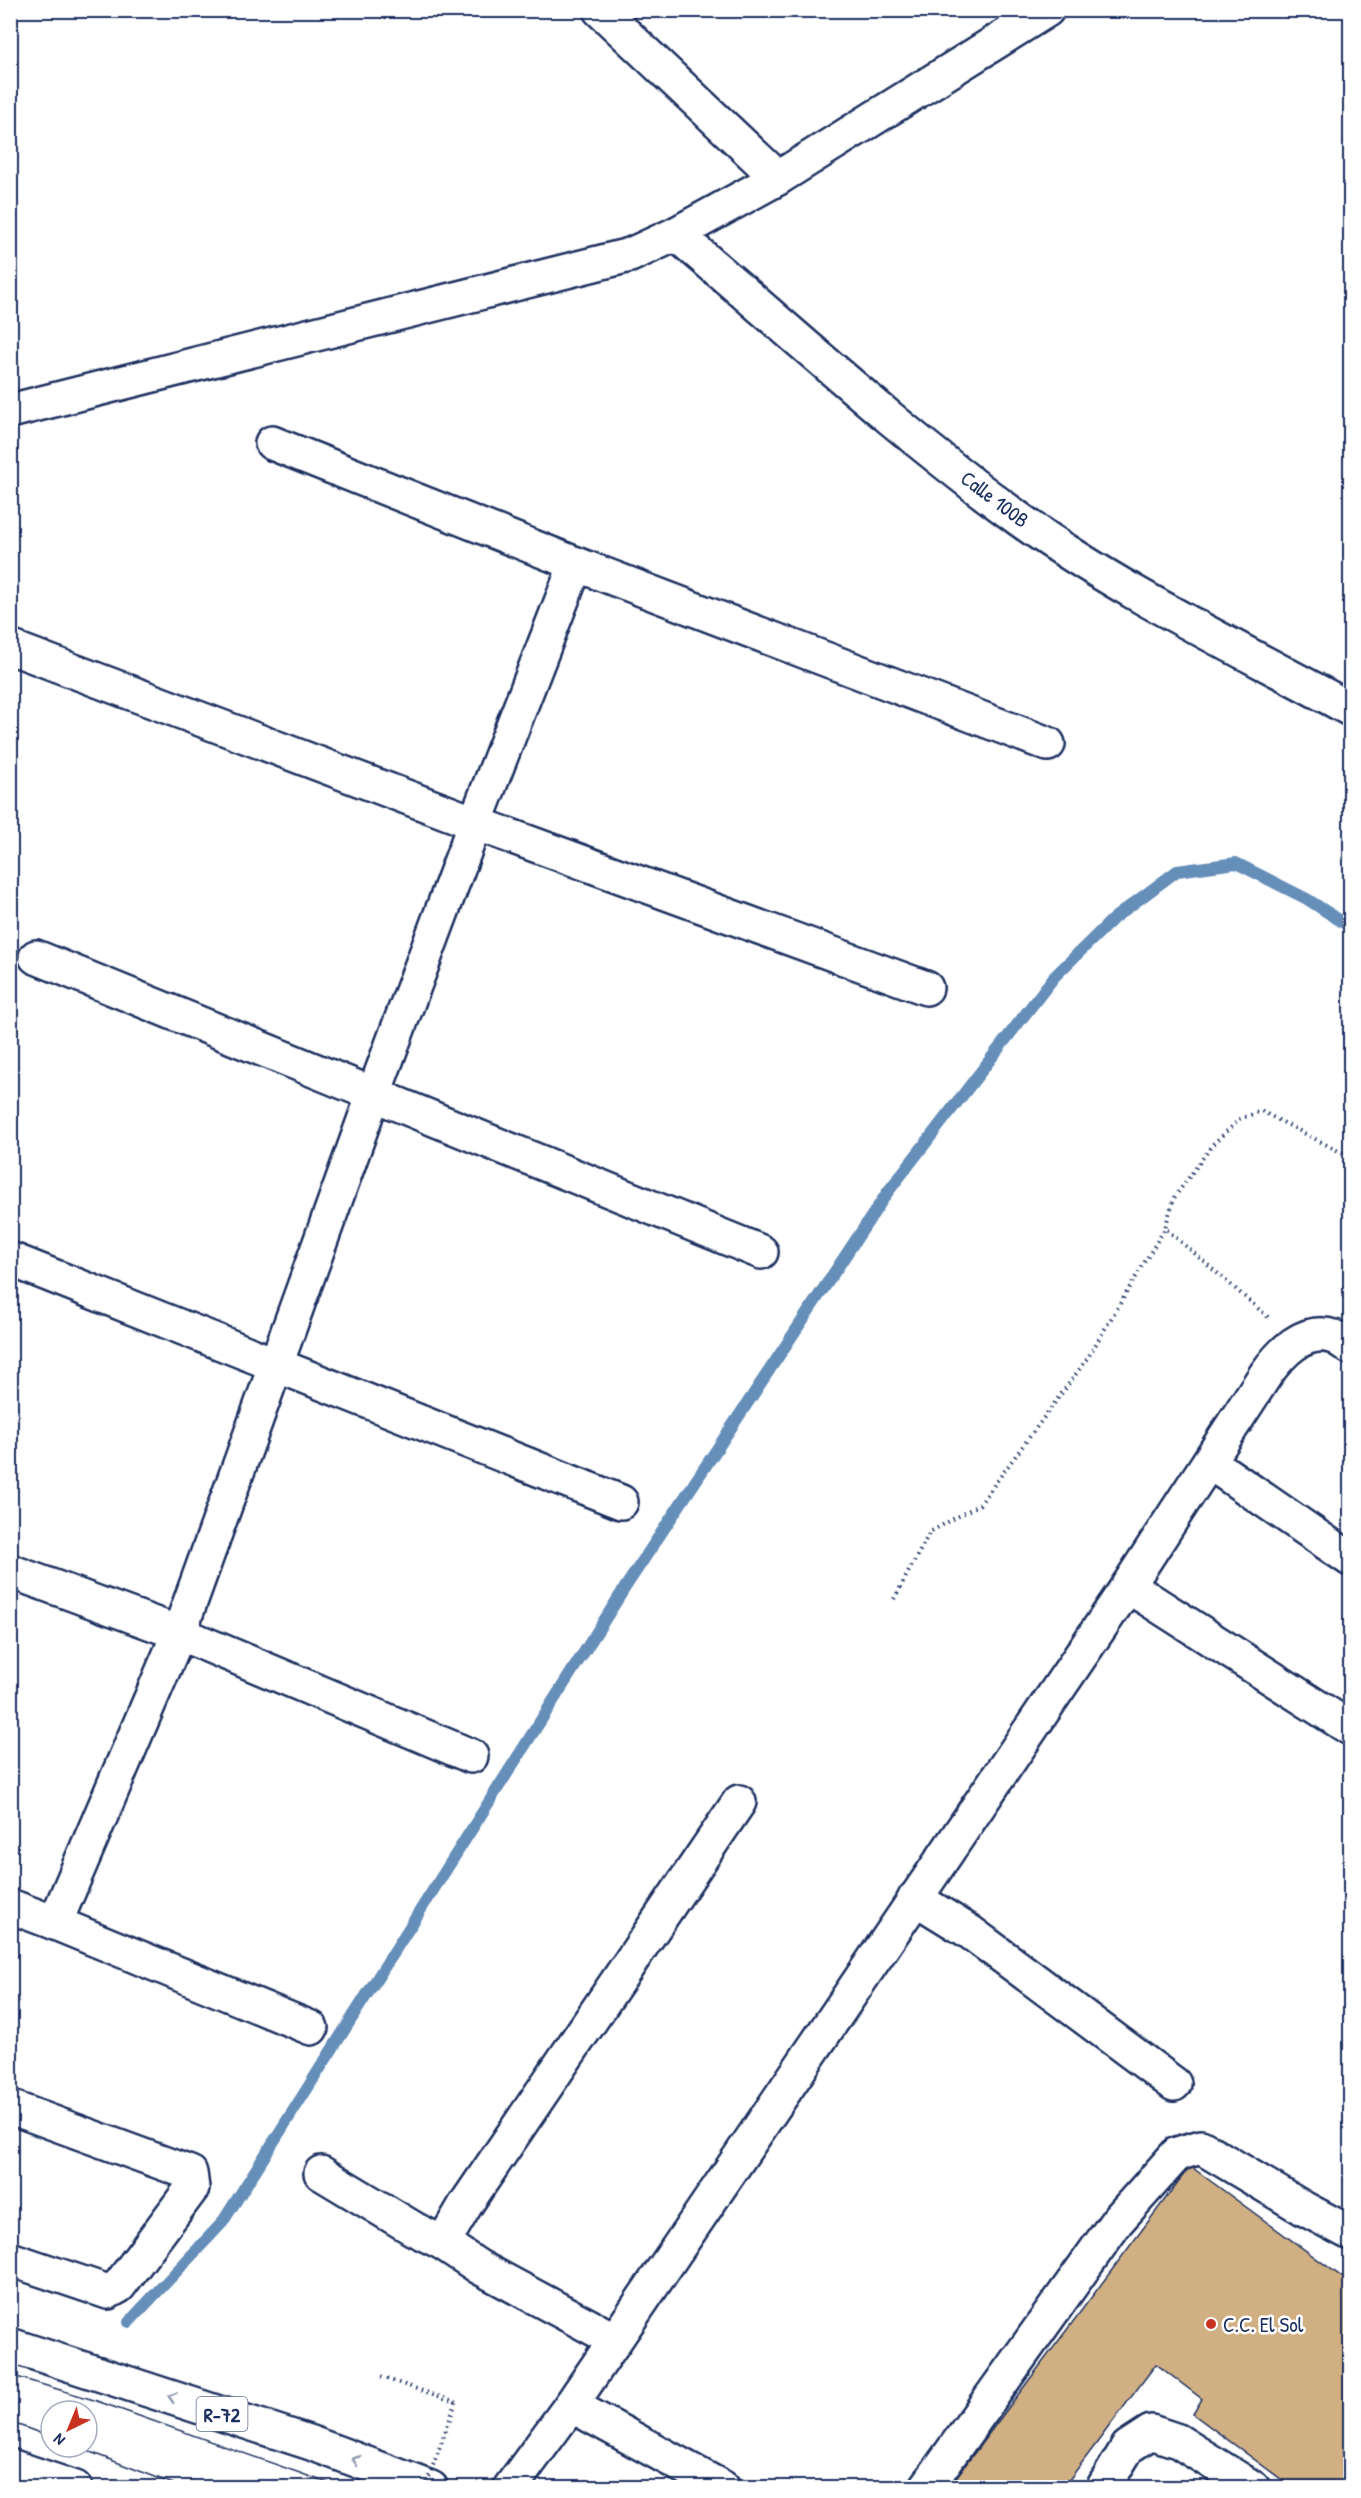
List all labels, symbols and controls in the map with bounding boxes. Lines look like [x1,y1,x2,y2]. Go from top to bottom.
street label: Calle 100B [955,464,1035,534]
place label: C.C. El Sol [1223,2310,1304,2339]
marker: C.C. El Sol [1204,2317,1218,2331]
one-way arrow [167,2392,178,2405]
road number: R-72 [196,2397,248,2431]
north arrow [39,2399,99,2459]
text: N [48,2429,69,2451]
one-way arrow [352,2454,362,2467]

